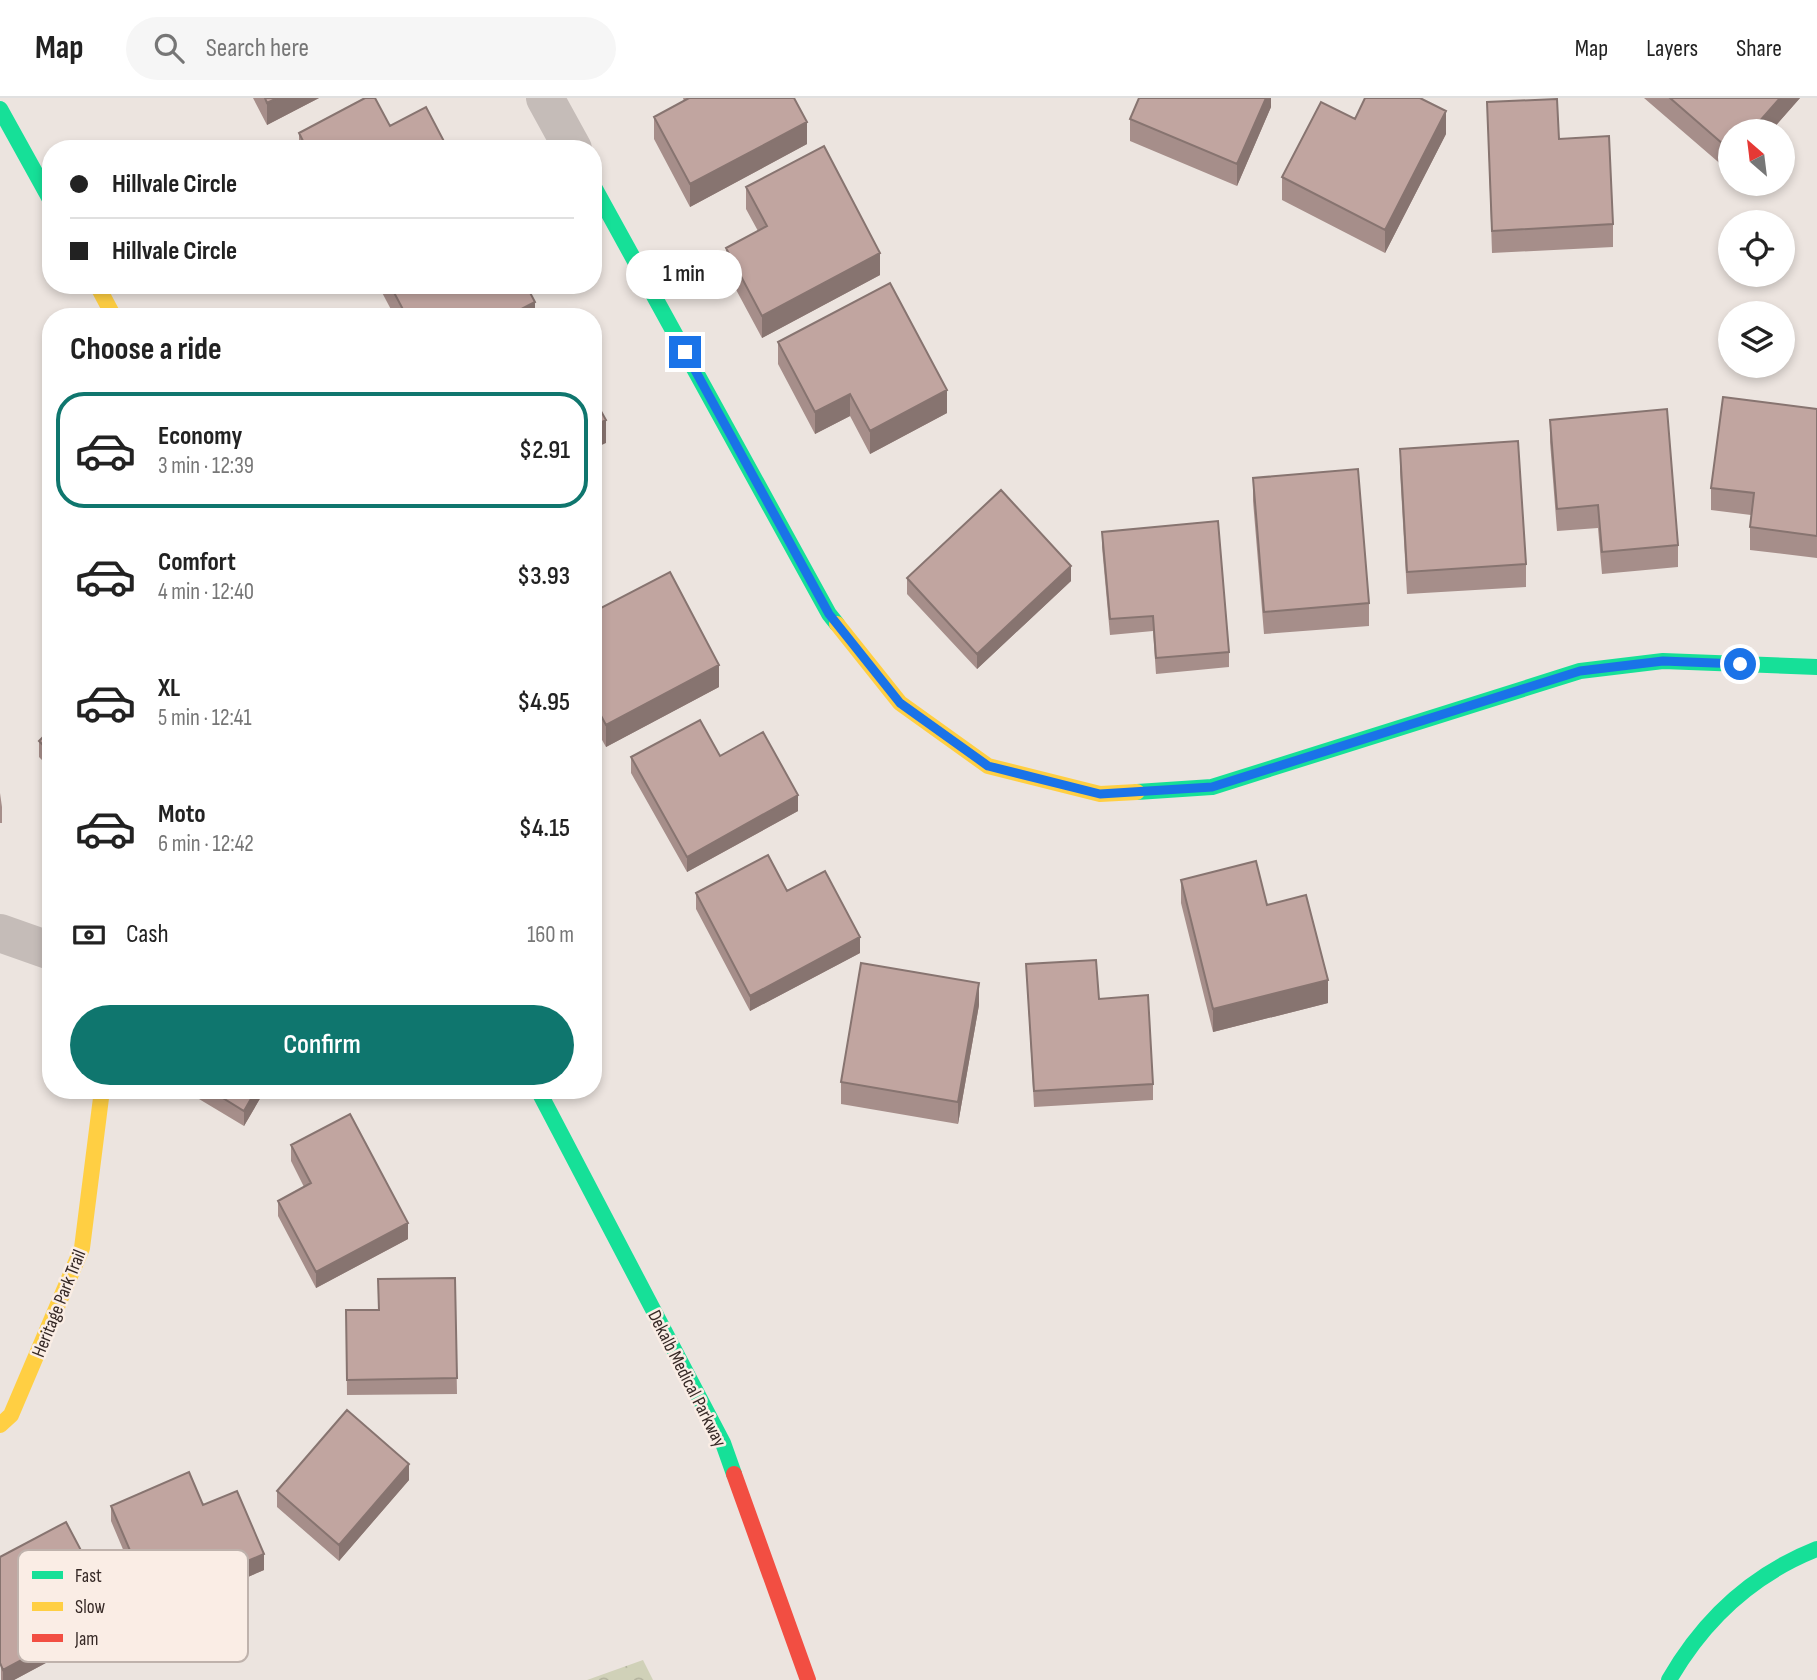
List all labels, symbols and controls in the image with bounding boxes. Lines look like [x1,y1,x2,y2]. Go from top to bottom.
search box [126,17,616,80]
text: Map [35,28,84,68]
icon: search [150,29,188,67]
text: Search here [206,33,309,64]
text: Map [1575,34,1608,63]
text: Layers [1646,34,1698,63]
text: Share [1736,34,1782,63]
north arrow [1718,119,1796,196]
map controls [1718,119,1795,378]
text: Hillvale Circle [112,169,237,200]
button: locate [1718,210,1795,287]
text: Hillvale Circle [112,236,237,267]
callout: 1 min [627,250,743,300]
text: 1 min [663,260,705,288]
button: layers [1718,301,1795,378]
text: Choose a ride [70,330,222,369]
route end [669,336,701,368]
icon: car [74,419,137,482]
text: Economy [158,421,242,452]
text: $2.91 [519,435,570,466]
text: 3 min · 12:39 [158,452,254,480]
icon: car [74,545,137,608]
text: Comfort [158,547,236,578]
text: $3.93 [517,561,570,592]
text: 4 min · 12:40 [158,578,254,606]
route start [1724,648,1756,680]
icon: car [74,671,137,734]
text: XL [158,673,180,704]
text: $4.95 [517,687,570,718]
text: 5 min · 12:41 [158,704,252,732]
icon: car [74,797,137,860]
text: Moto [158,799,206,830]
text: $4.15 [519,813,570,844]
text: 6 min · 12:42 [158,830,254,858]
icon: cash [70,916,108,954]
text: Cash [126,919,169,950]
text: 160 m [527,921,574,949]
button: Confirm [70,1005,574,1085]
street label: Heritage Park Trail [27,1246,91,1361]
street label: Dekalb Medical Parkway [642,1306,731,1451]
legend [18,1550,248,1662]
text: Fast [75,1565,102,1588]
text: Slow [75,1596,105,1619]
text: Jam [74,1628,98,1651]

